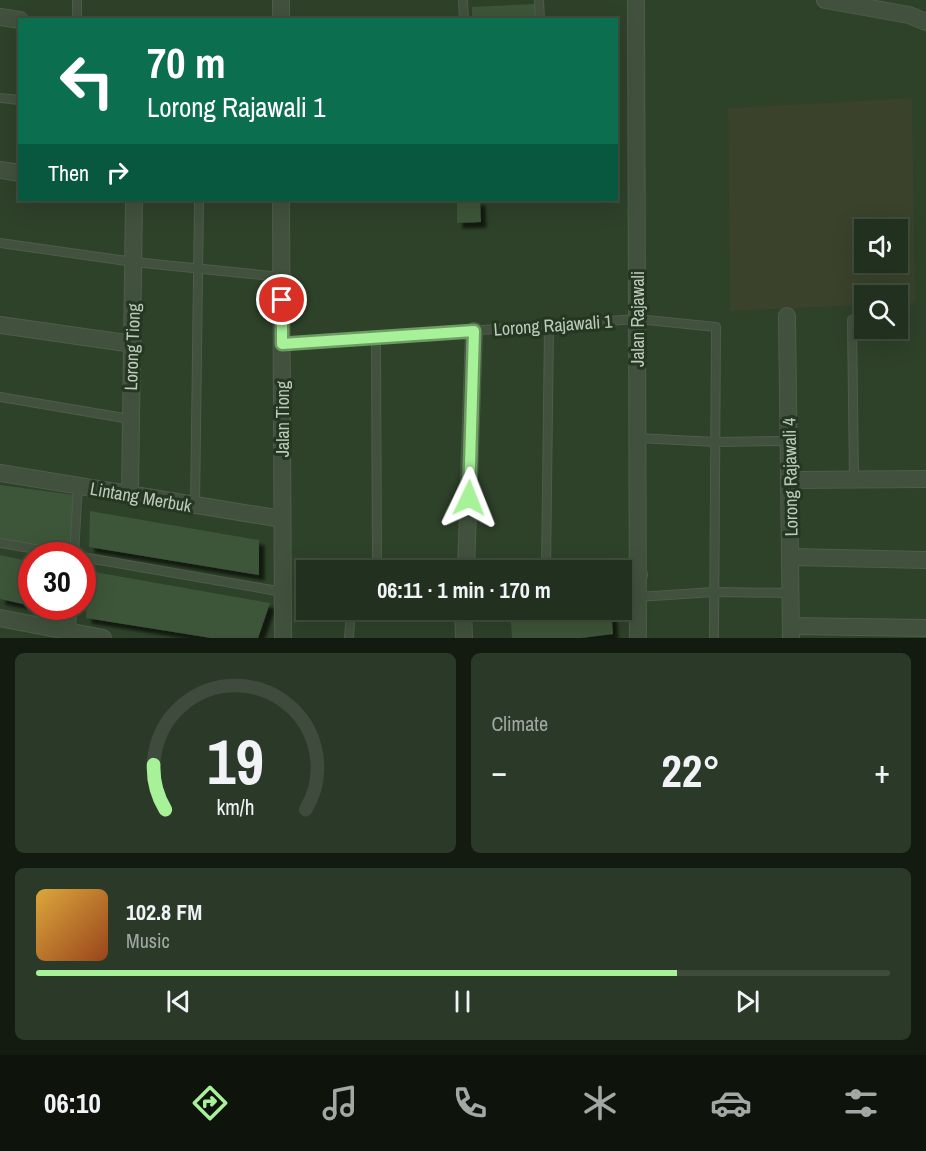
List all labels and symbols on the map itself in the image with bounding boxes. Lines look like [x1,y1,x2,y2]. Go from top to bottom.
street label: Jalan Rajawali [625,271,650,367]
pin [256,274,307,325]
street label: Lorong Tiong [118,302,146,391]
street label: Lorong Rajawali 1 [493,308,614,342]
street label: Jalan Tiong [270,380,295,457]
street label: Lorong Rajawali 4 [776,417,804,537]
position arrow [437,466,501,530]
street label: Lintang Merbuk [88,476,194,518]
speed limit sign: 30 [18,542,96,620]

